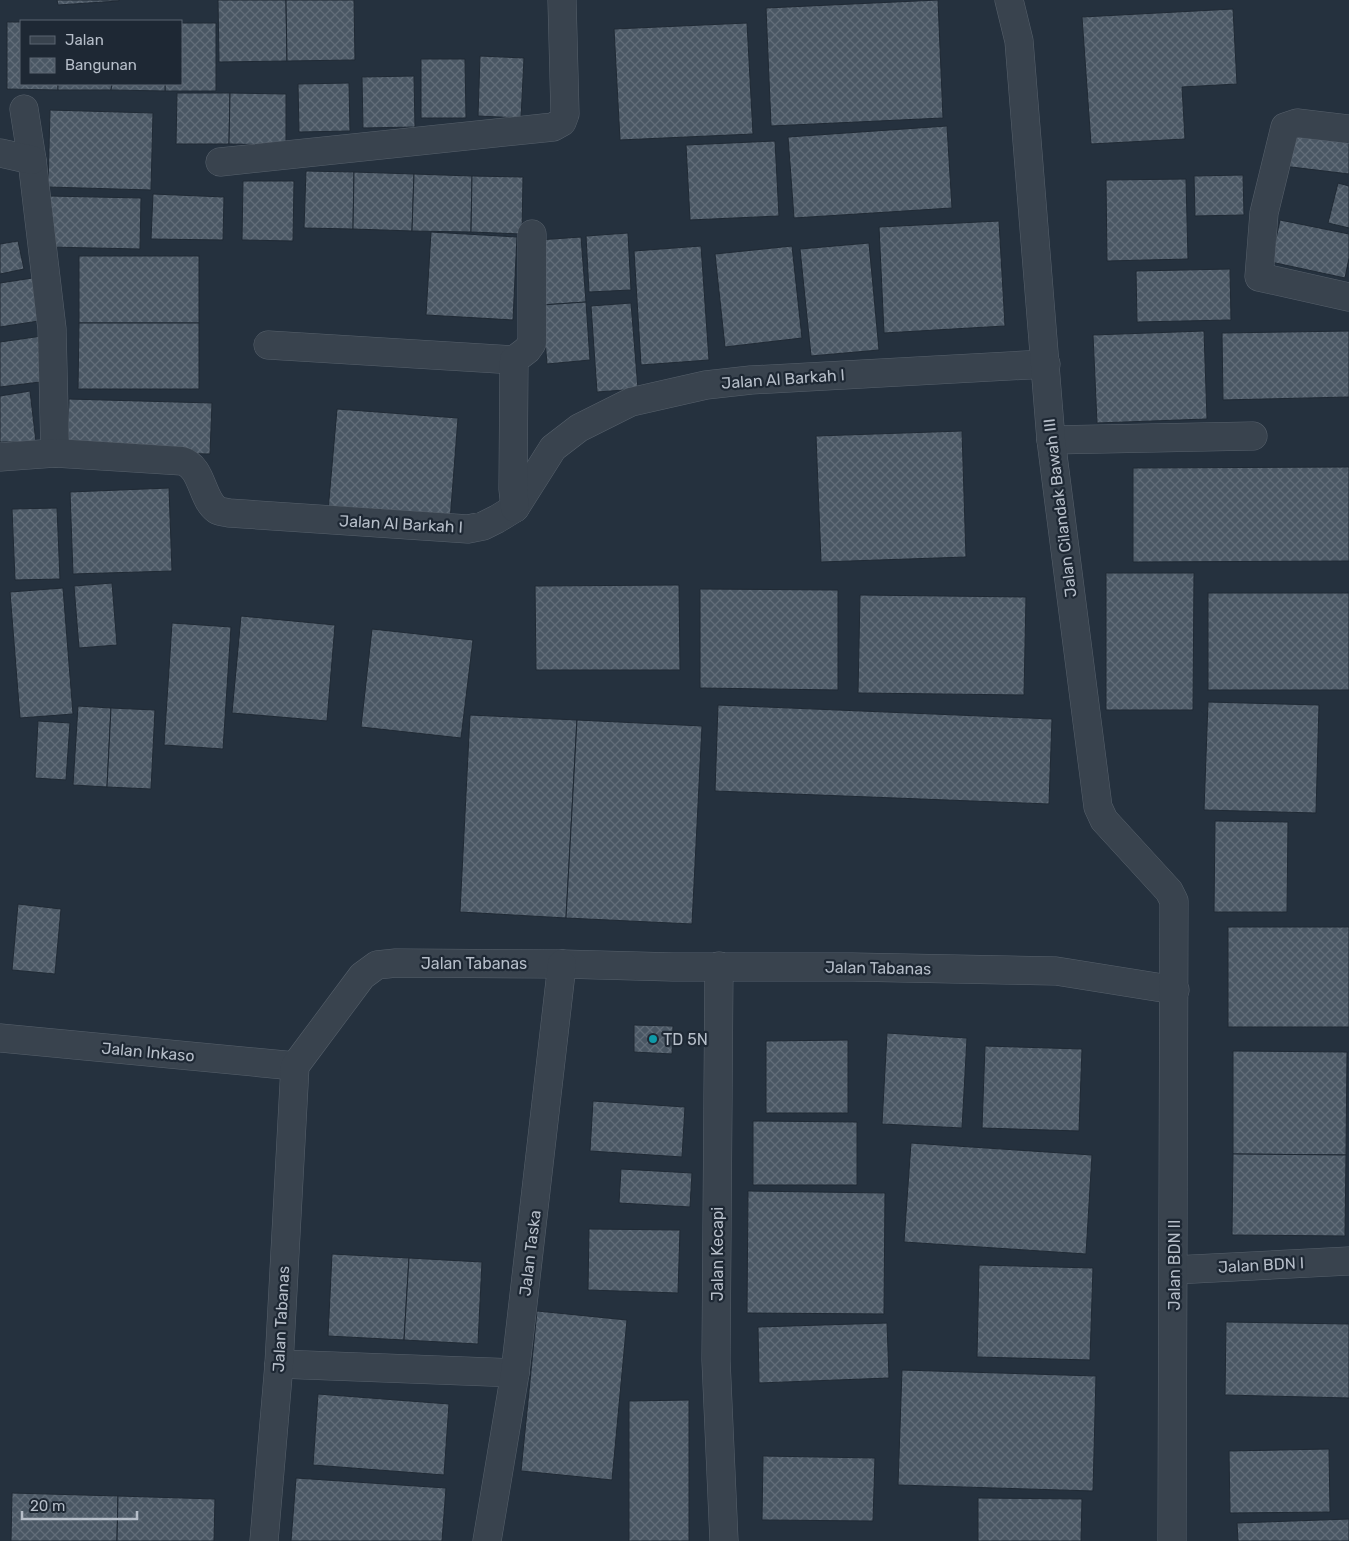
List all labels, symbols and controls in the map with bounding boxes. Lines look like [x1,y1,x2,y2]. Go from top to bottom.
legend [20,20,182,85]
text: Jalan [65,31,104,49]
text: Bangunan [65,56,137,74]
street label: Jalan Al Barkah I [721,365,845,393]
street label: Jalan Cilandak Bawah III [1040,417,1080,599]
street label: Jalan Al Barkah I [339,511,463,537]
street label: Jalan Tabanas [421,954,527,973]
street label: Jalan Tabanas [825,958,931,978]
place label: TD 5N [663,1030,708,1049]
marker: TD 5N [647,1033,659,1045]
street label: Jalan Inkaso [101,1038,195,1066]
street label: Jalan Kecapi [708,1207,727,1301]
street label: Jalan Taska [515,1209,545,1297]
street label: Jalan BDN II [1165,1220,1184,1310]
street label: Jalan BDN I [1217,1253,1305,1277]
street label: Jalan Tabanas [269,1265,293,1373]
scale bar [22,1488,138,1520]
text: 20 m [30,1497,65,1515]

